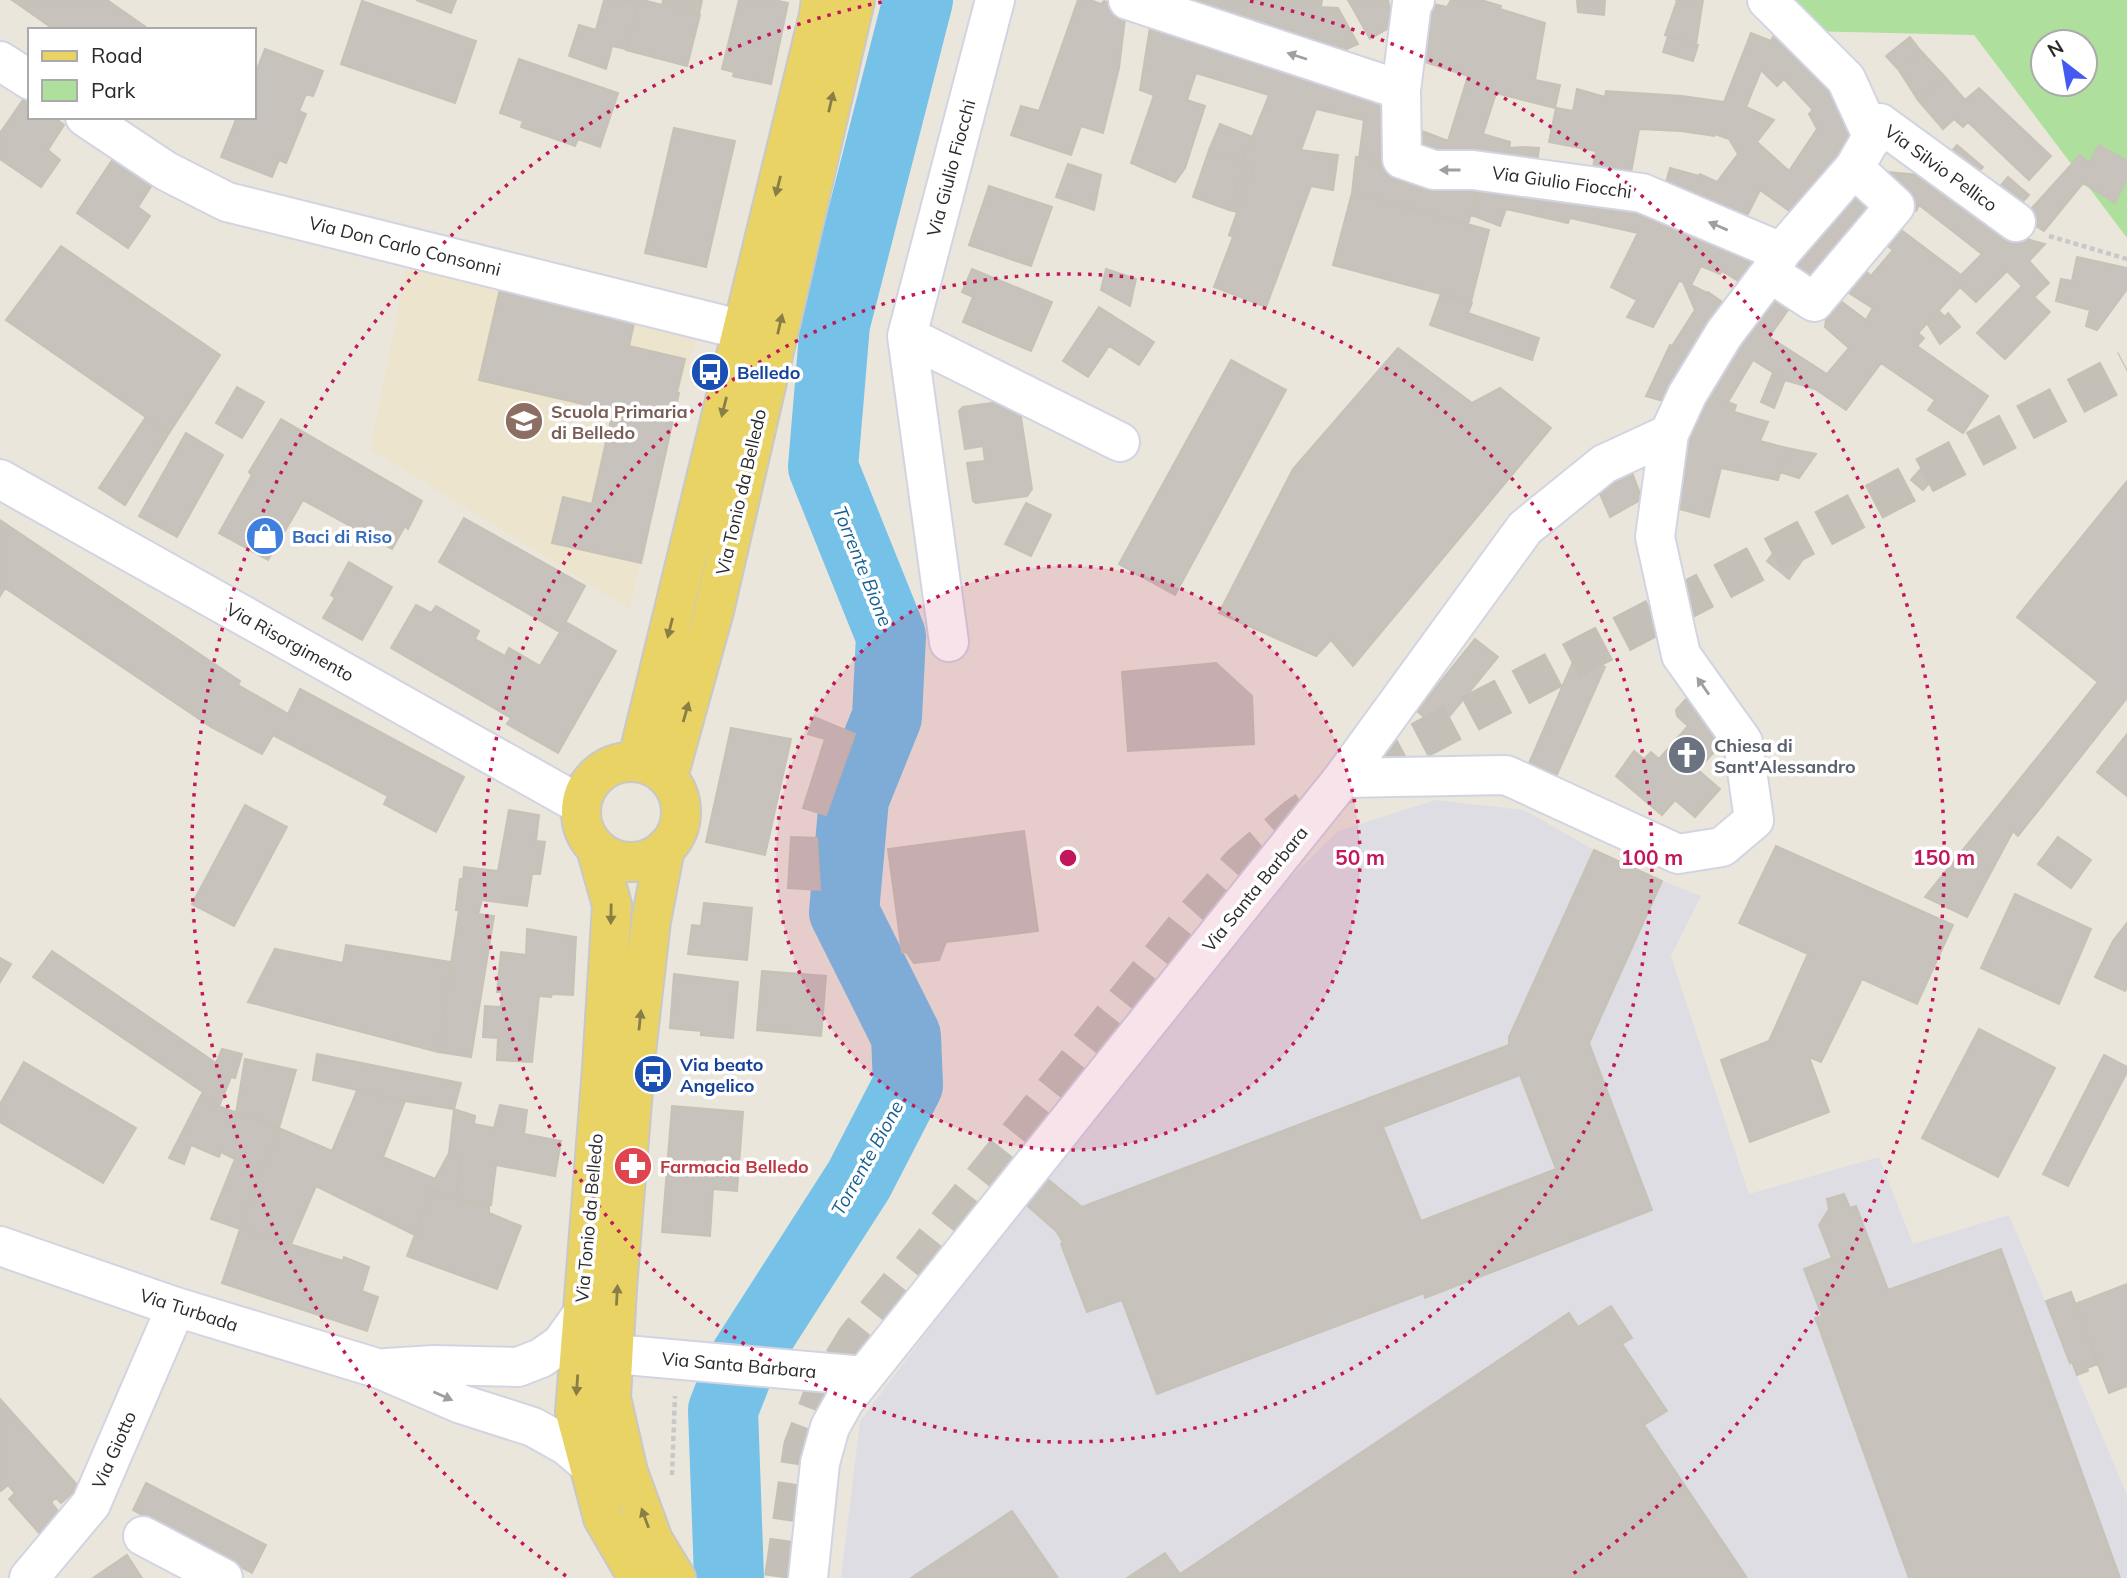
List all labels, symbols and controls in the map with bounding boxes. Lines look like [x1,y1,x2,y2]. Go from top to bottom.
legend [28,28,256,119]
north arrow [2029,28,2099,98]
text: N [2043,34,2068,62]
text: Road [91,42,142,68]
one-way arrow [1287,50,1308,61]
text: Park [91,77,135,103]
one-way arrow [826,91,837,113]
street label: Via Giulio Fiocchi [922,97,980,239]
street label: Via Silvio Pellico [1880,119,2002,217]
street label: Via Giulio Fiocchi [1491,161,1633,203]
one-way arrow [1439,164,1461,176]
one-way arrow [772,175,783,197]
street label: Via Don Carlo Consonni [307,211,503,281]
one-way arrow [1707,220,1728,231]
one-way arrow [775,313,786,335]
bus stop icon: Belledo [689,351,731,393]
place label: Belledo [737,361,800,384]
one-way arrow [718,396,729,418]
school or university icon: Scuola Primaria di Belledo [503,400,545,442]
place label: Scuola Primaria di Belledo [551,400,688,444]
street label: Via Tonio da Belledo [711,407,771,577]
water label: Torrente Bione [828,502,898,630]
shop icon: Baci di Riso [244,515,286,557]
place label: Baci di Riso [292,525,392,548]
street label: Via Risorgimento [222,597,358,687]
one-way arrow [664,617,675,639]
one-way arrow [1696,677,1710,695]
one-way arrow [681,701,691,722]
church icon: Chiesa di Sant'Alessandro [1666,734,1708,776]
place label: Chiesa di Sant'Alessandro [1714,734,1856,778]
street label: Via Santa Barbara [1197,821,1313,957]
text: 50 m [1335,844,1385,870]
text: 100 m [1621,844,1683,870]
text: 150 m [1913,844,1975,870]
centre of rings [1056,846,1080,870]
one-way arrow [606,904,617,926]
one-way arrow [634,1008,645,1030]
bus stop icon: Via beato Angelico [632,1053,674,1095]
place label: Via beato Angelico [679,1053,763,1097]
water label: Torrente Bione [826,1096,908,1220]
street label: Via Tonio da Belledo [570,1132,608,1304]
pharmacy icon: Farmacia Belledo [612,1145,654,1187]
place label: Farmacia Belledo [660,1155,809,1178]
street label: Via Turbada [137,1283,241,1337]
one-way arrow [611,1284,622,1306]
street label: Via Santa Barbara [661,1347,817,1383]
one-way arrow [571,1375,582,1397]
one-way arrow [432,1391,453,1402]
street label: Via Giotto [87,1408,141,1492]
one-way arrow [639,1507,650,1528]

